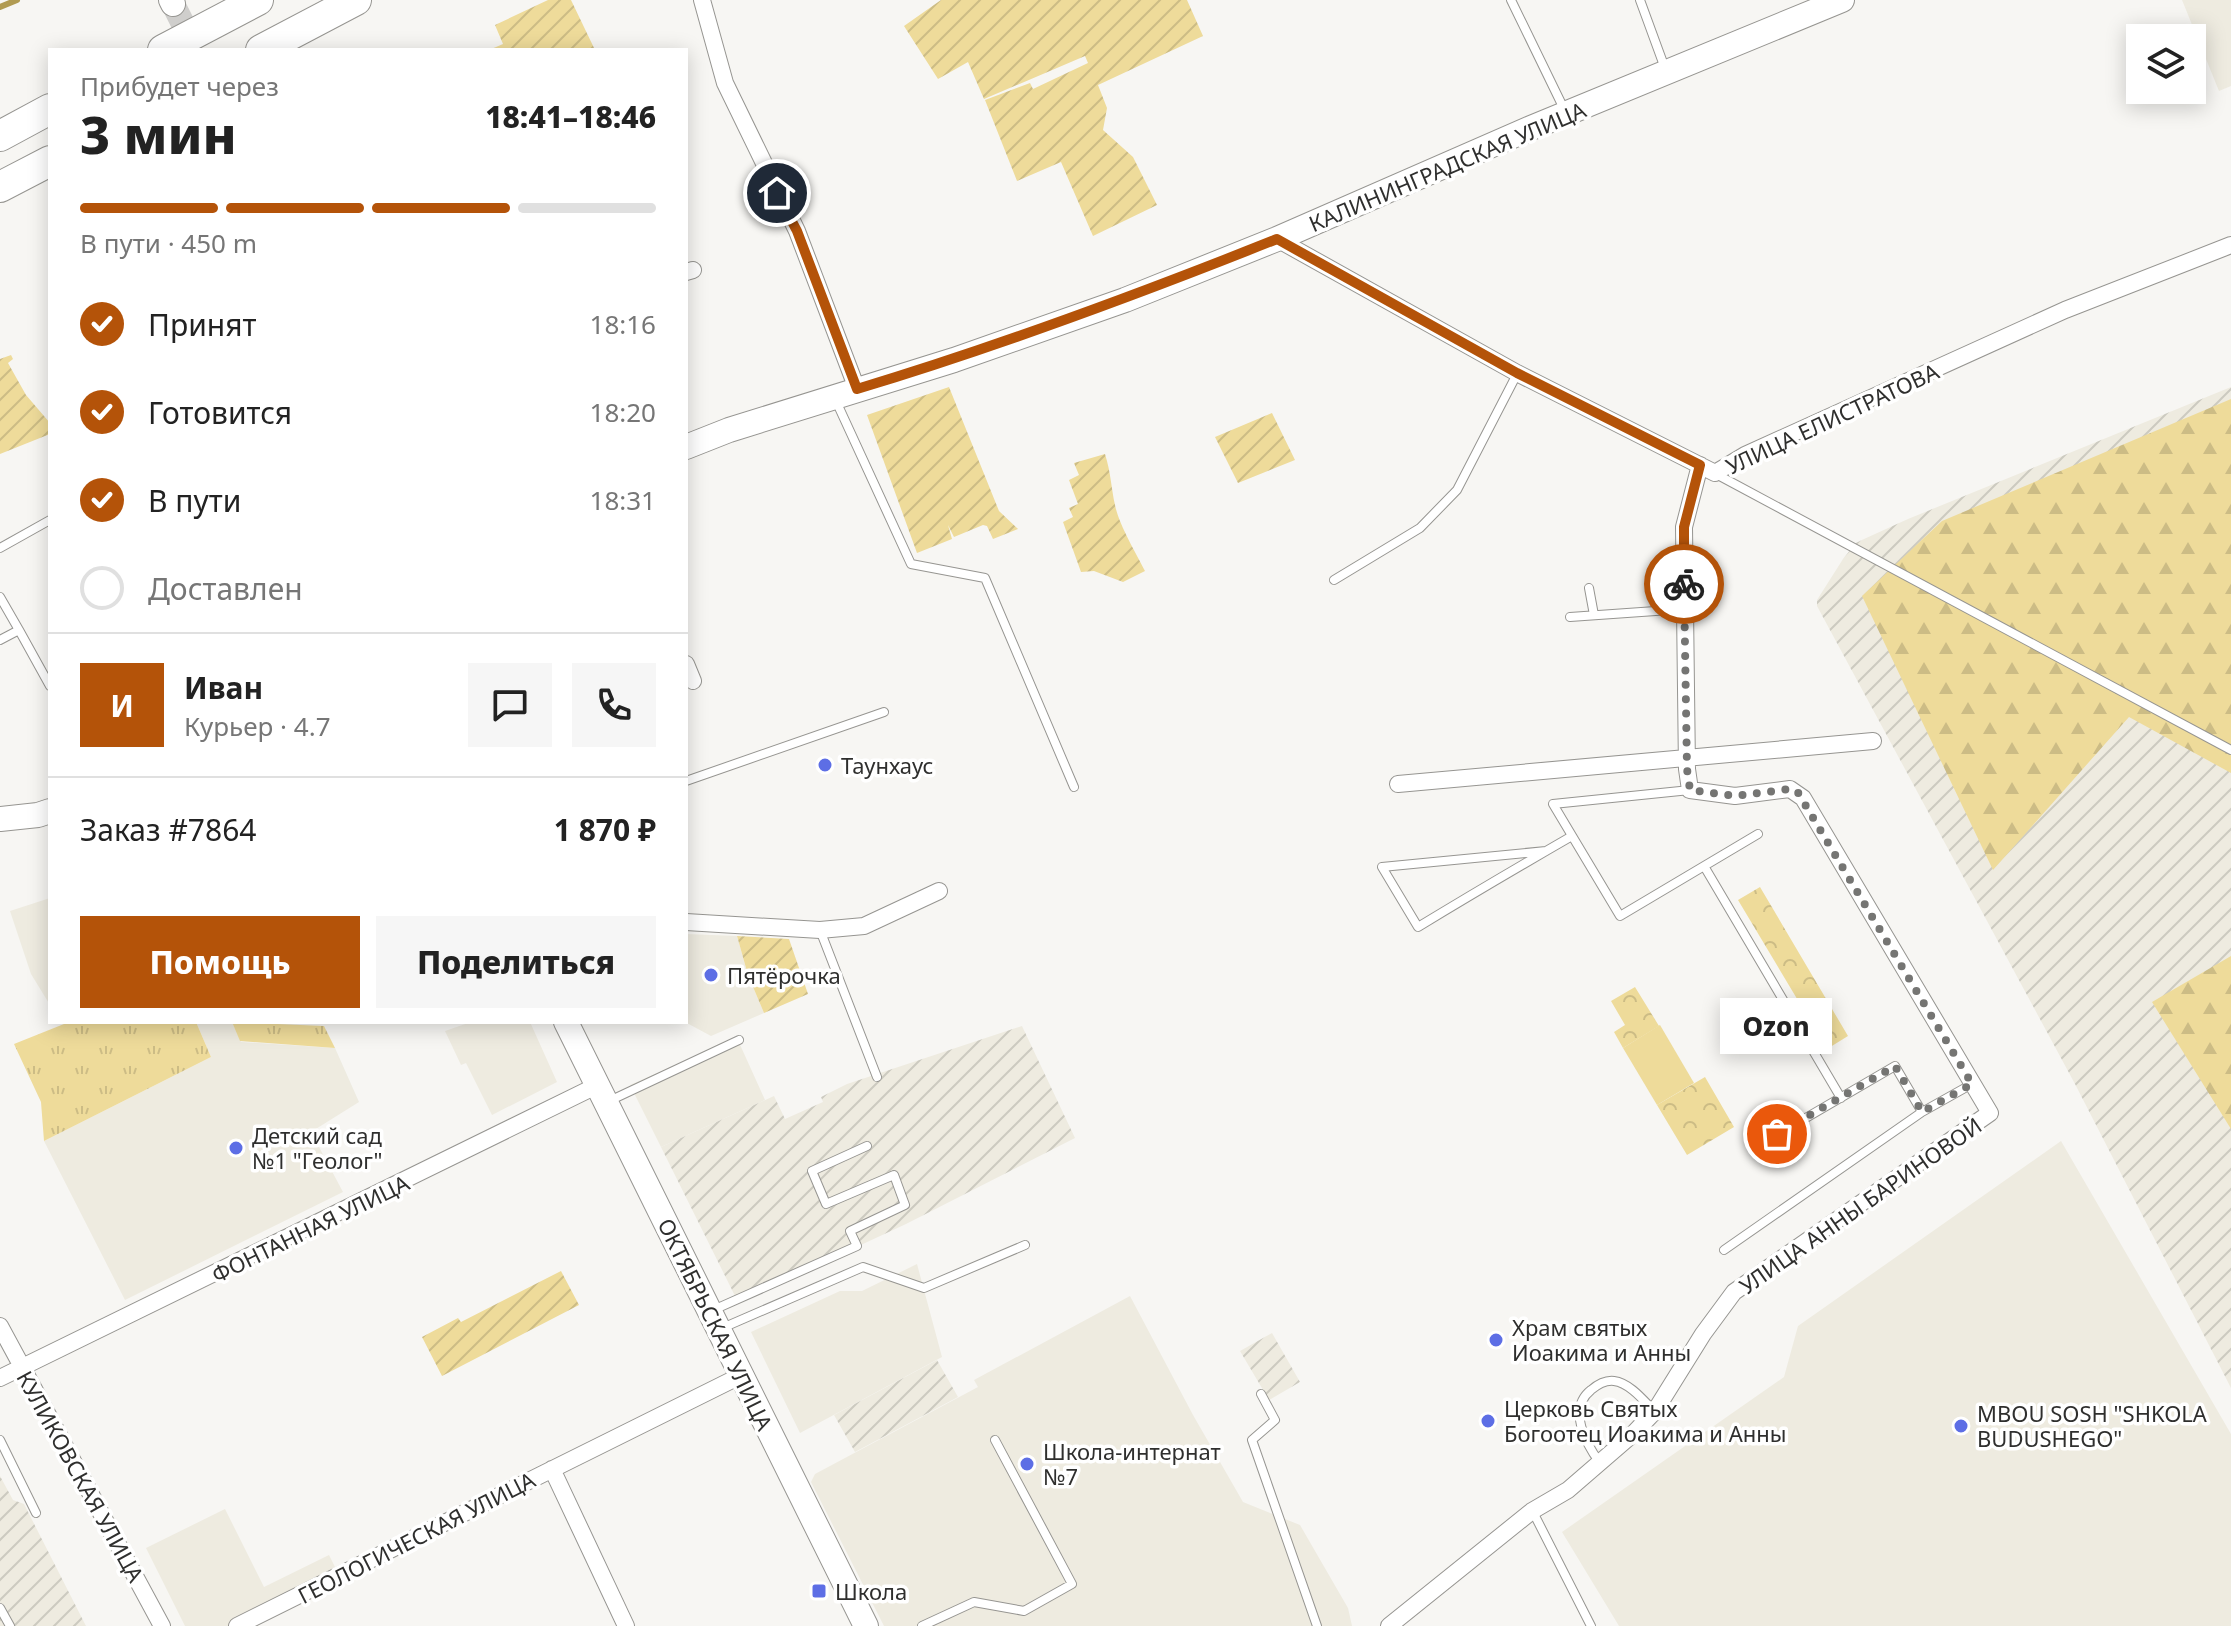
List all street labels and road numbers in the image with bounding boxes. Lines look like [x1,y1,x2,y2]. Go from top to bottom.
street label: КАЛИНИНГРАДСКАЯ УЛИЦА [1304,94,1591,238]
street label: УЛИЦА ЕЛИСТРАТОВА [1721,355,1944,481]
street label: УЛИЦА АННЫ БАРИНОВОЙ [1733,1110,1987,1300]
street label: ФОНТАННАЯ УЛИЦА [206,1167,415,1289]
street label: ОКТЯБРЬСКАЯ УЛИЦА [652,1213,781,1436]
street label: КУЛИКОВСКАЯ УЛИЦА [10,1365,152,1588]
street label: ГЕОЛОГИЧЕСКАЯ УЛИЦА [292,1464,541,1610]

